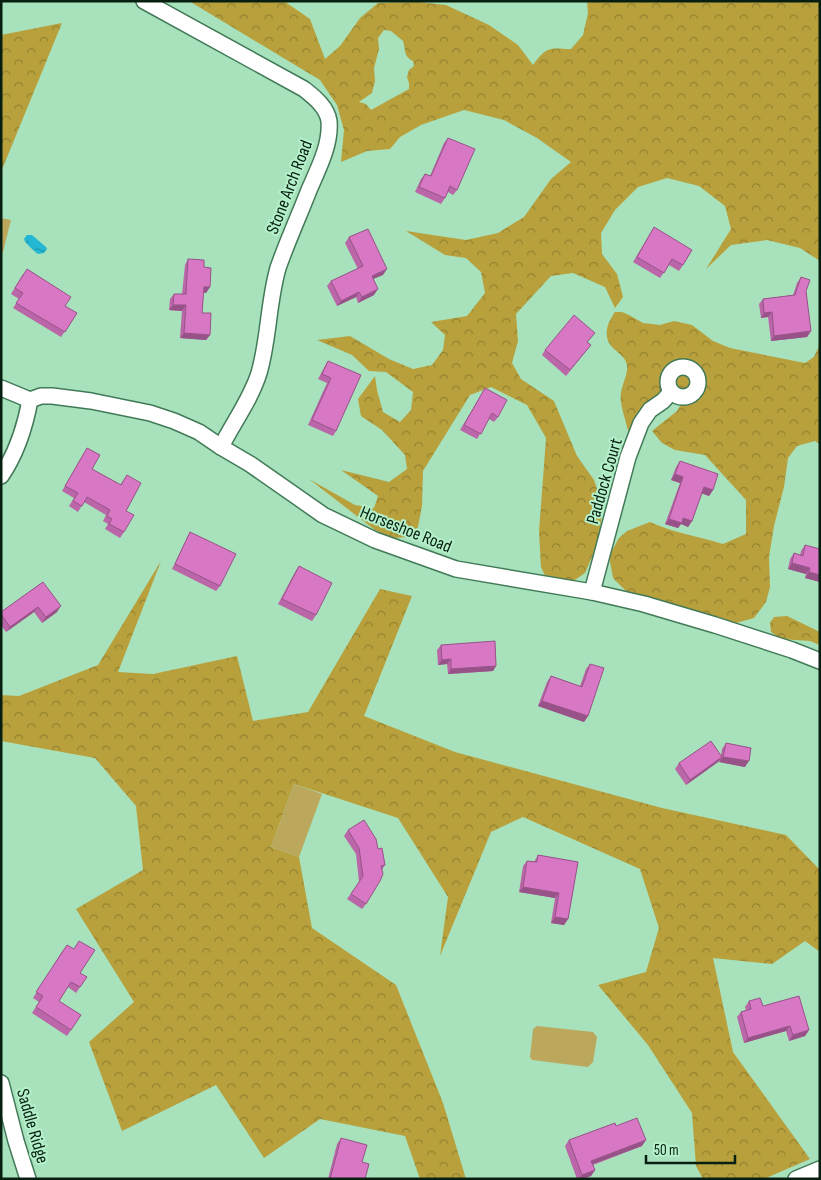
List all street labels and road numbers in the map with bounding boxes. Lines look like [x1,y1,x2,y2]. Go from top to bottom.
street label: Stone Arch Road [262,137,317,237]
street label: Paddock Court [582,435,627,526]
street label: Horseshoe Road [357,502,455,557]
street label: Saddle Ridge [12,1086,53,1166]

